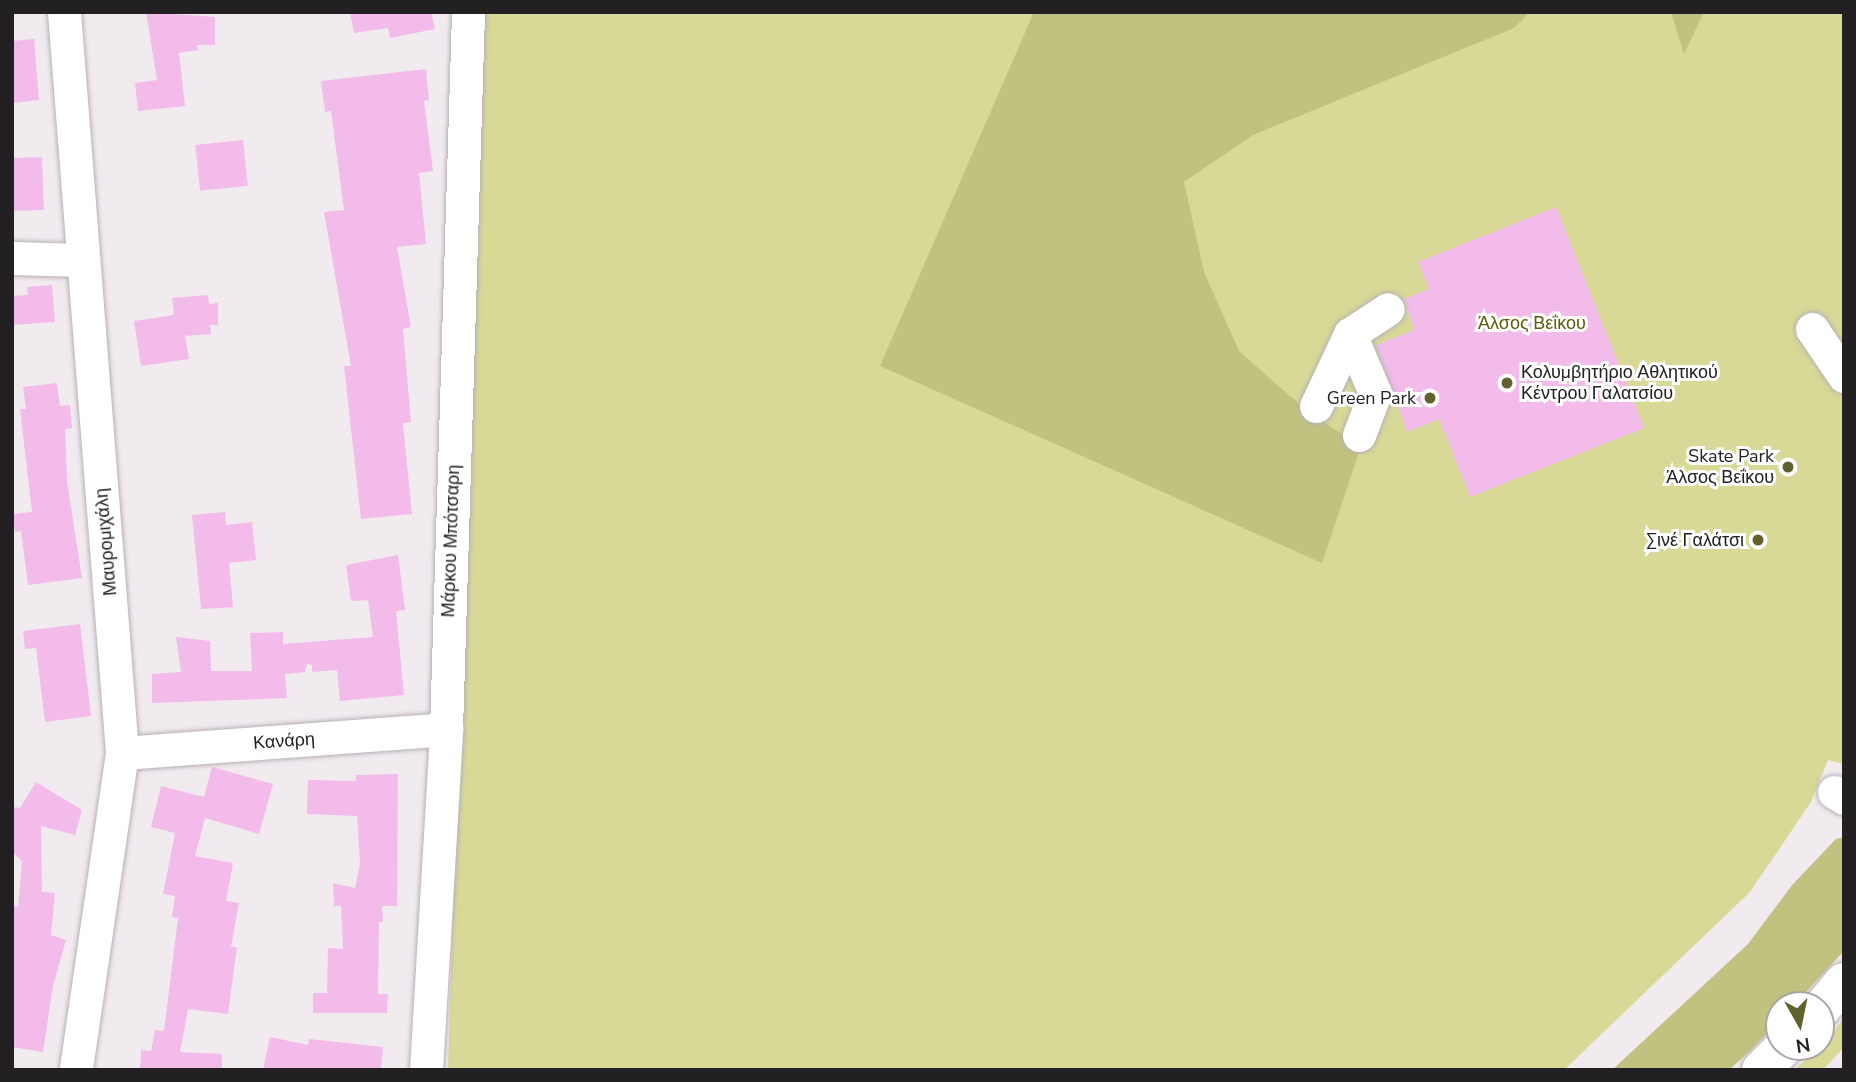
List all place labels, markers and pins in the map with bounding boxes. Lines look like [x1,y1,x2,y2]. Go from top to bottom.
place label: Κολυμβητήριο Αθλητικού Κέντρου Γαλατσίου [1521,362,1718,404]
marker: Κολυμβητήριο Αθλητικού Κέντρου Γαλατσίου [1499,375,1515,391]
place label: Green Park [1327,387,1416,409]
marker: Green Park [1422,390,1438,406]
place label: Skate Park Άλσος Βεΐκου [1666,446,1774,489]
marker: Skate Park Άλσος Βεΐκου [1780,459,1796,475]
place label: Σινέ Γαλάτσι [1646,529,1744,551]
marker: Σινέ Γαλάτσι [1750,532,1766,548]

